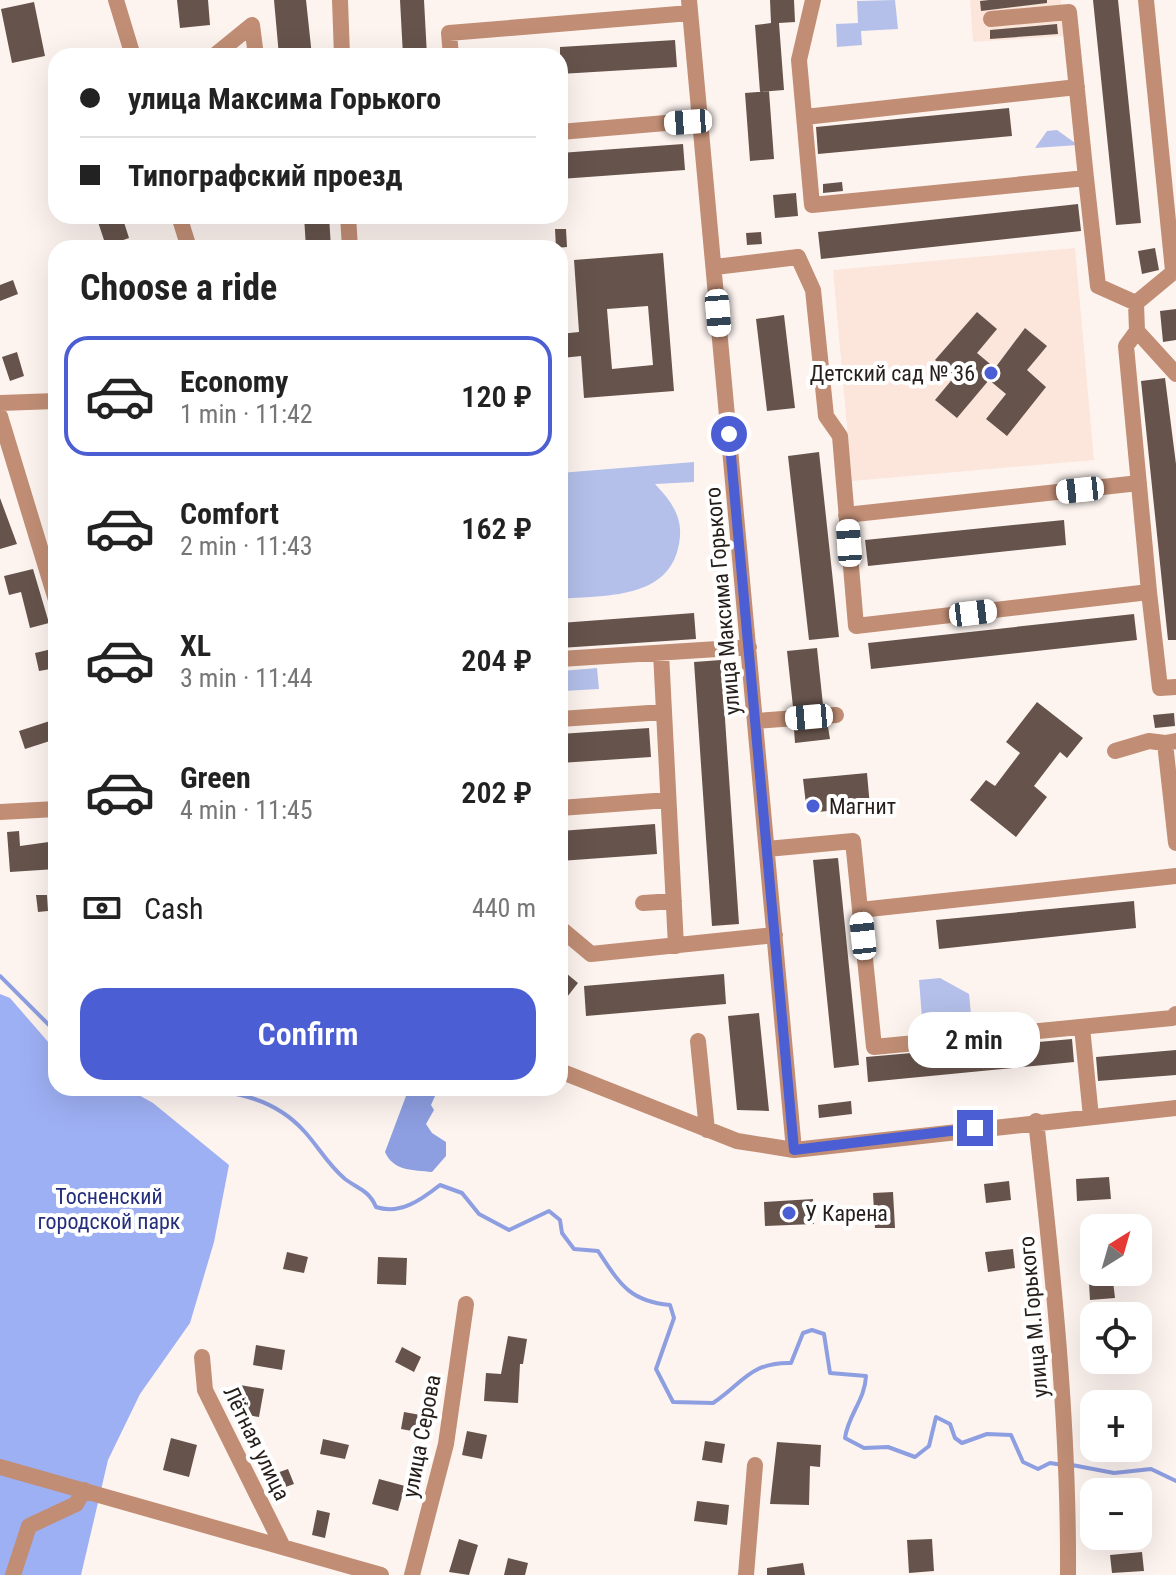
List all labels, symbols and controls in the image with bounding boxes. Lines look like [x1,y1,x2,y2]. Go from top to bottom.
text: улица Максима Горького [128,81,441,116]
car [663,108,713,136]
text: Типографский проезд [128,158,403,193]
text: Choose a ride [80,267,277,309]
car [704,288,732,338]
icon: car [84,360,156,432]
place label: Детский сад № 36 [810,361,975,386]
text: Economy [180,364,288,399]
marker: Детский сад № 36 [982,364,1000,382]
text: 120 ₽ [461,379,532,414]
text: 1 min · 11:42 [180,399,313,429]
route start [711,416,747,452]
car [1055,476,1105,504]
street label: улица Максима Горького [700,486,745,716]
icon: car [84,492,156,564]
text: Comfort [180,496,279,531]
text: 162 ₽ [461,511,532,546]
car [835,518,863,568]
text: 2 min · 11:43 [180,531,313,561]
car [948,598,998,628]
icon: car [84,624,156,696]
text: XL [180,628,211,663]
text: 204 ₽ [461,643,532,678]
text: 3 min · 11:44 [180,663,313,693]
car [784,703,834,731]
icon: car [84,756,156,828]
text: Green [180,760,251,795]
text: 202 ₽ [461,775,532,810]
place label: Магнит [829,794,896,819]
text: 4 min · 11:45 [180,795,313,825]
marker: Магнит [804,797,822,815]
icon: cash [80,886,124,930]
text: Cash [144,891,204,926]
text: 440 m [472,893,536,923]
car [849,911,877,961]
button: Confirm [80,988,536,1080]
callout: 2 min [909,1012,1041,1068]
text: 2 min [945,1025,1003,1055]
route end [957,1110,993,1146]
park label: Тосненский городской парк [38,1184,181,1234]
place label: У Карена [805,1201,888,1226]
marker: У Карена [780,1204,798,1222]
north arrow [1080,1214,1152,1286]
map controls [1080,1214,1152,1550]
street label: улица М.Горького [1014,1235,1053,1399]
button: locate [1080,1302,1152,1374]
street label: улица Серова [397,1373,446,1500]
street label: Лётная улица [218,1382,295,1504]
button: + [1080,1390,1152,1462]
button: − [1080,1478,1152,1550]

